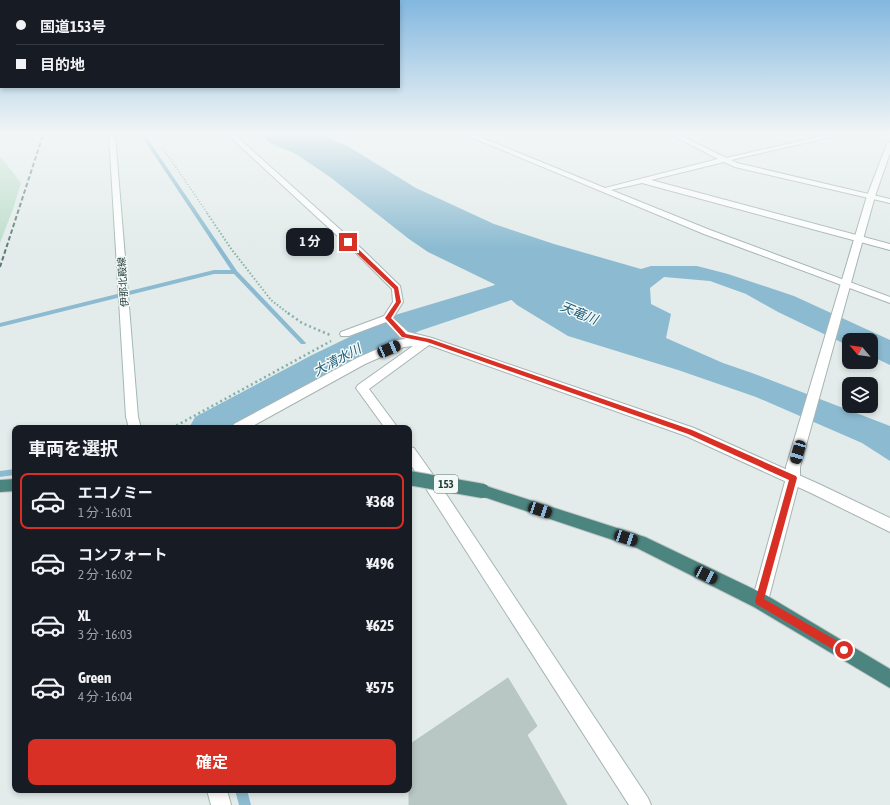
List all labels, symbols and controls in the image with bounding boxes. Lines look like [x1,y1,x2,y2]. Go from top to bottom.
text: 国道153号 [40,18,106,35]
text: 目的地 [40,56,85,73]
callout: 1 分 [286,228,334,256]
route end [339,233,357,251]
text: 1 分 [300,234,320,249]
street label: 伊那北殿線 [116,257,130,307]
water label: 天竜川 [558,299,602,328]
north arrow [842,333,878,369]
map controls [842,333,878,413]
car [376,339,402,359]
water label: 大清水川 [311,340,365,379]
button: layers [842,377,878,413]
text: 車両を選択 [28,438,118,459]
car [789,439,807,465]
road number: 153 [434,475,458,493]
icon: car [30,483,66,519]
text: エコノミー [78,484,153,501]
text: ¥368 [366,493,394,510]
car [527,501,553,519]
text: 1 分 · 16:01 [78,505,132,520]
car [613,529,639,547]
icon: car [30,545,66,581]
text: コンフォート [78,546,168,563]
text: ¥496 [366,555,394,572]
car [693,564,719,586]
text: 2 分 · 16:02 [78,567,132,582]
icon: car [30,607,66,643]
text: XL [78,607,91,624]
text: ¥625 [366,617,394,634]
text: 3 分 · 16:03 [78,627,132,642]
route start [835,641,853,659]
icon: car [30,669,66,705]
text: Green [78,669,111,686]
text: ¥575 [366,679,394,696]
text: 4 分 · 16:04 [78,689,132,704]
button: 確定 [28,739,396,785]

